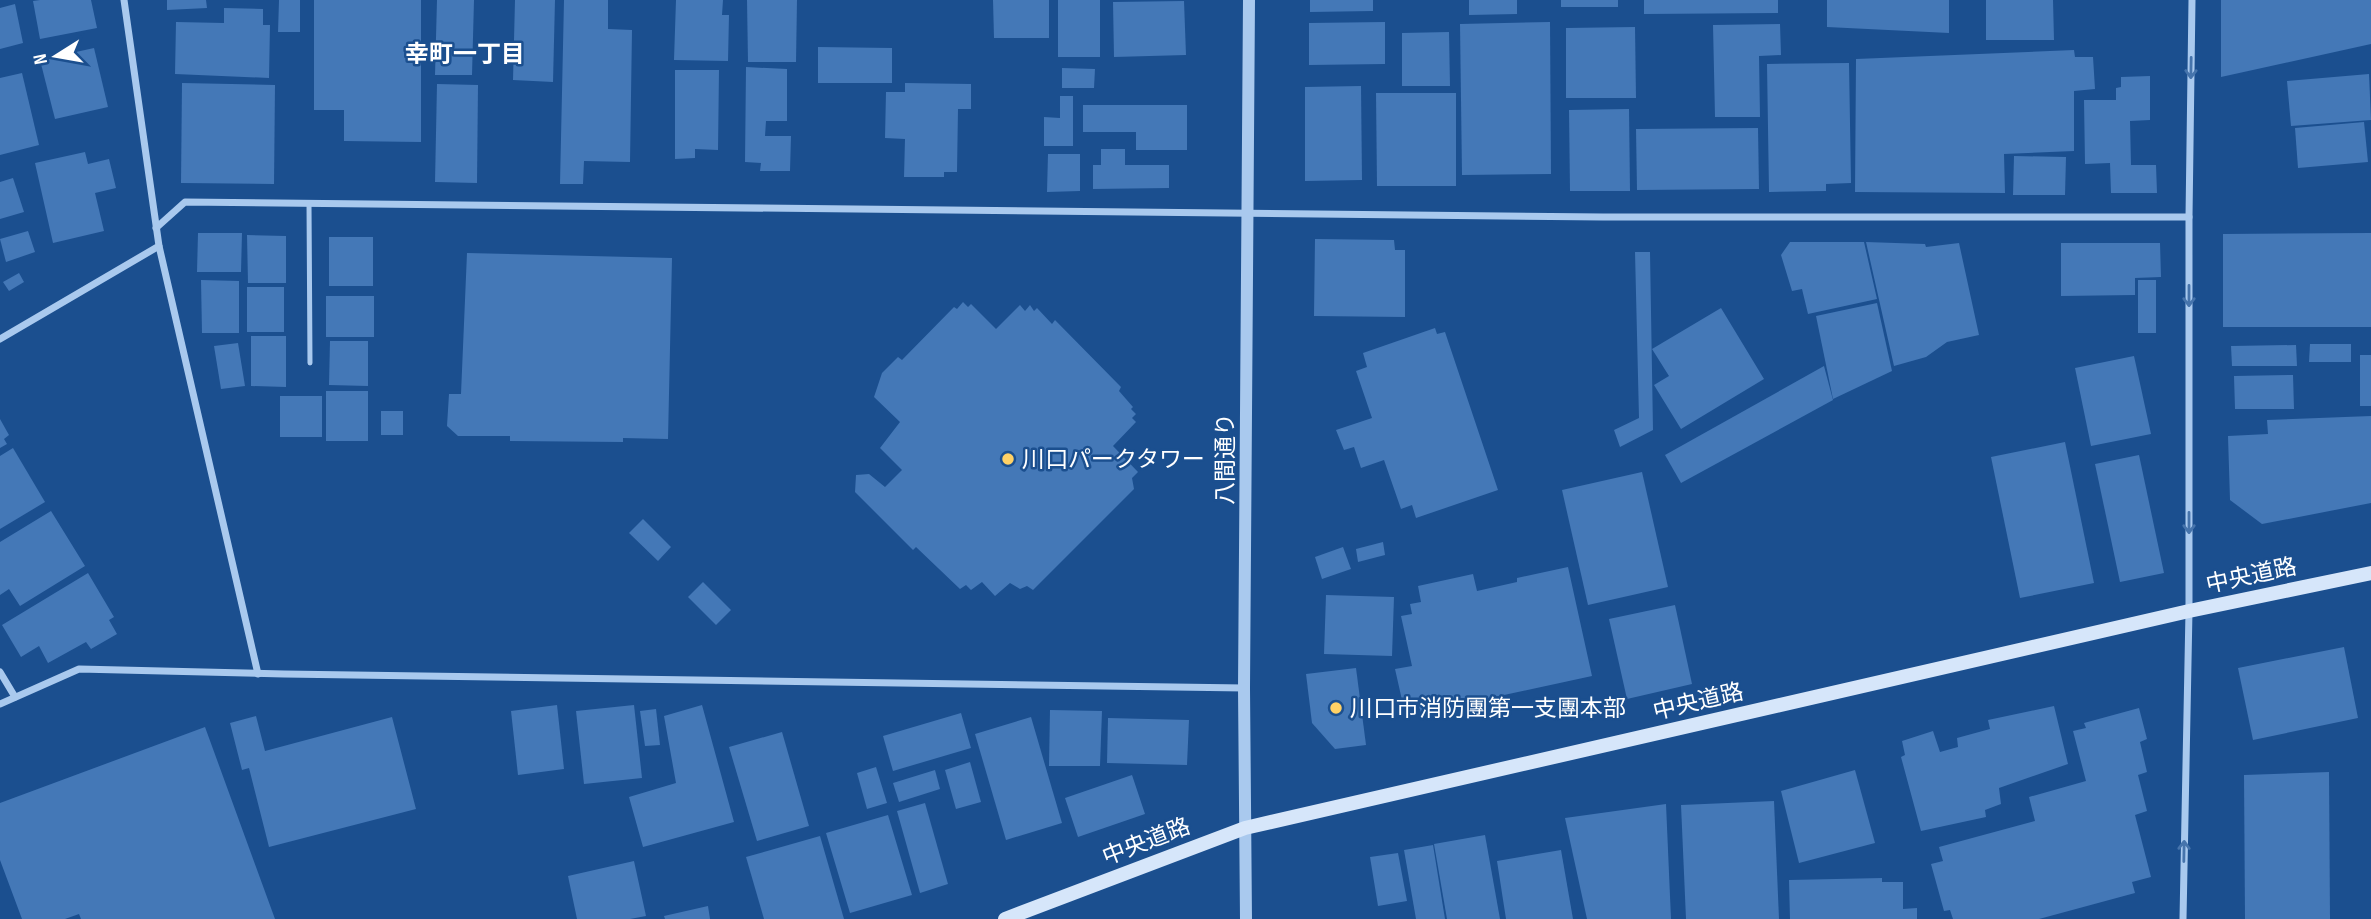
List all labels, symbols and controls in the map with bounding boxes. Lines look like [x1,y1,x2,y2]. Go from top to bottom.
north arrow [21,21,91,91]
district label: 幸町一丁目 [405,40,525,69]
text: N [29,52,53,66]
one-way arrow [2184,56,2198,79]
one-way arrow [2182,284,2196,307]
street label: 八間通り [1212,413,1240,505]
place label: 川口パークタワー [1022,446,1205,474]
marker: 川口パークタワー [1000,451,1016,467]
one-way arrow [2182,511,2196,534]
street label: 中央道路 [2203,553,2299,599]
street label: 中央道路 [1650,678,1746,726]
place label: 川口市消防團第一支團本部 [1350,695,1626,723]
marker: 川口市消防團第一支團本部 [1328,700,1344,716]
street label: 中央道路 [1098,812,1194,871]
one-way arrow [2177,840,2191,863]

